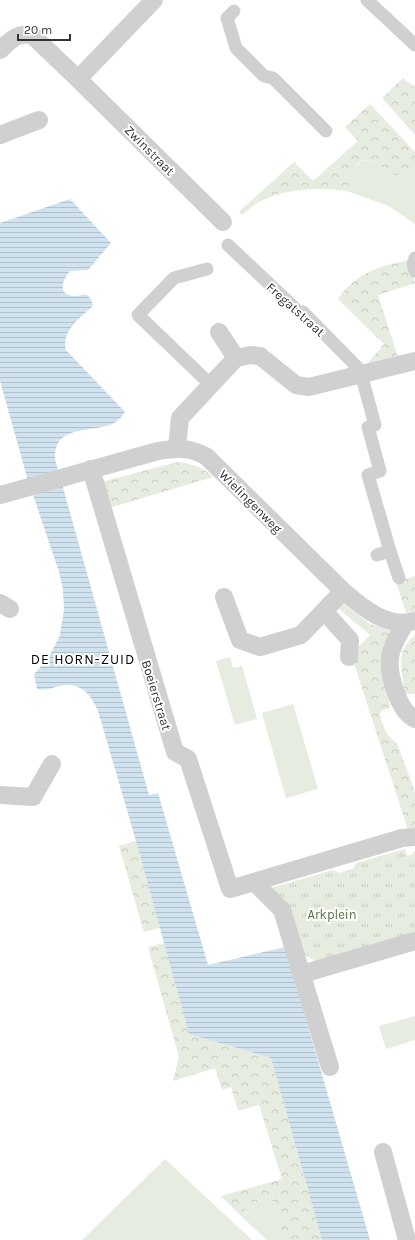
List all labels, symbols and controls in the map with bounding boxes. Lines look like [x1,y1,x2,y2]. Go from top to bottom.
scale bar [18,16,70,42]
text: 20 m [24,23,52,37]
street label: Zwinstraat [122,122,178,179]
street label: Fregatstraat [263,279,328,340]
street label: Wielingenweg [216,467,286,536]
district label: DE HORN-ZUID [31,651,135,668]
street label: Boeierstraat [139,658,174,732]
park label: Arkplein [307,907,357,922]

